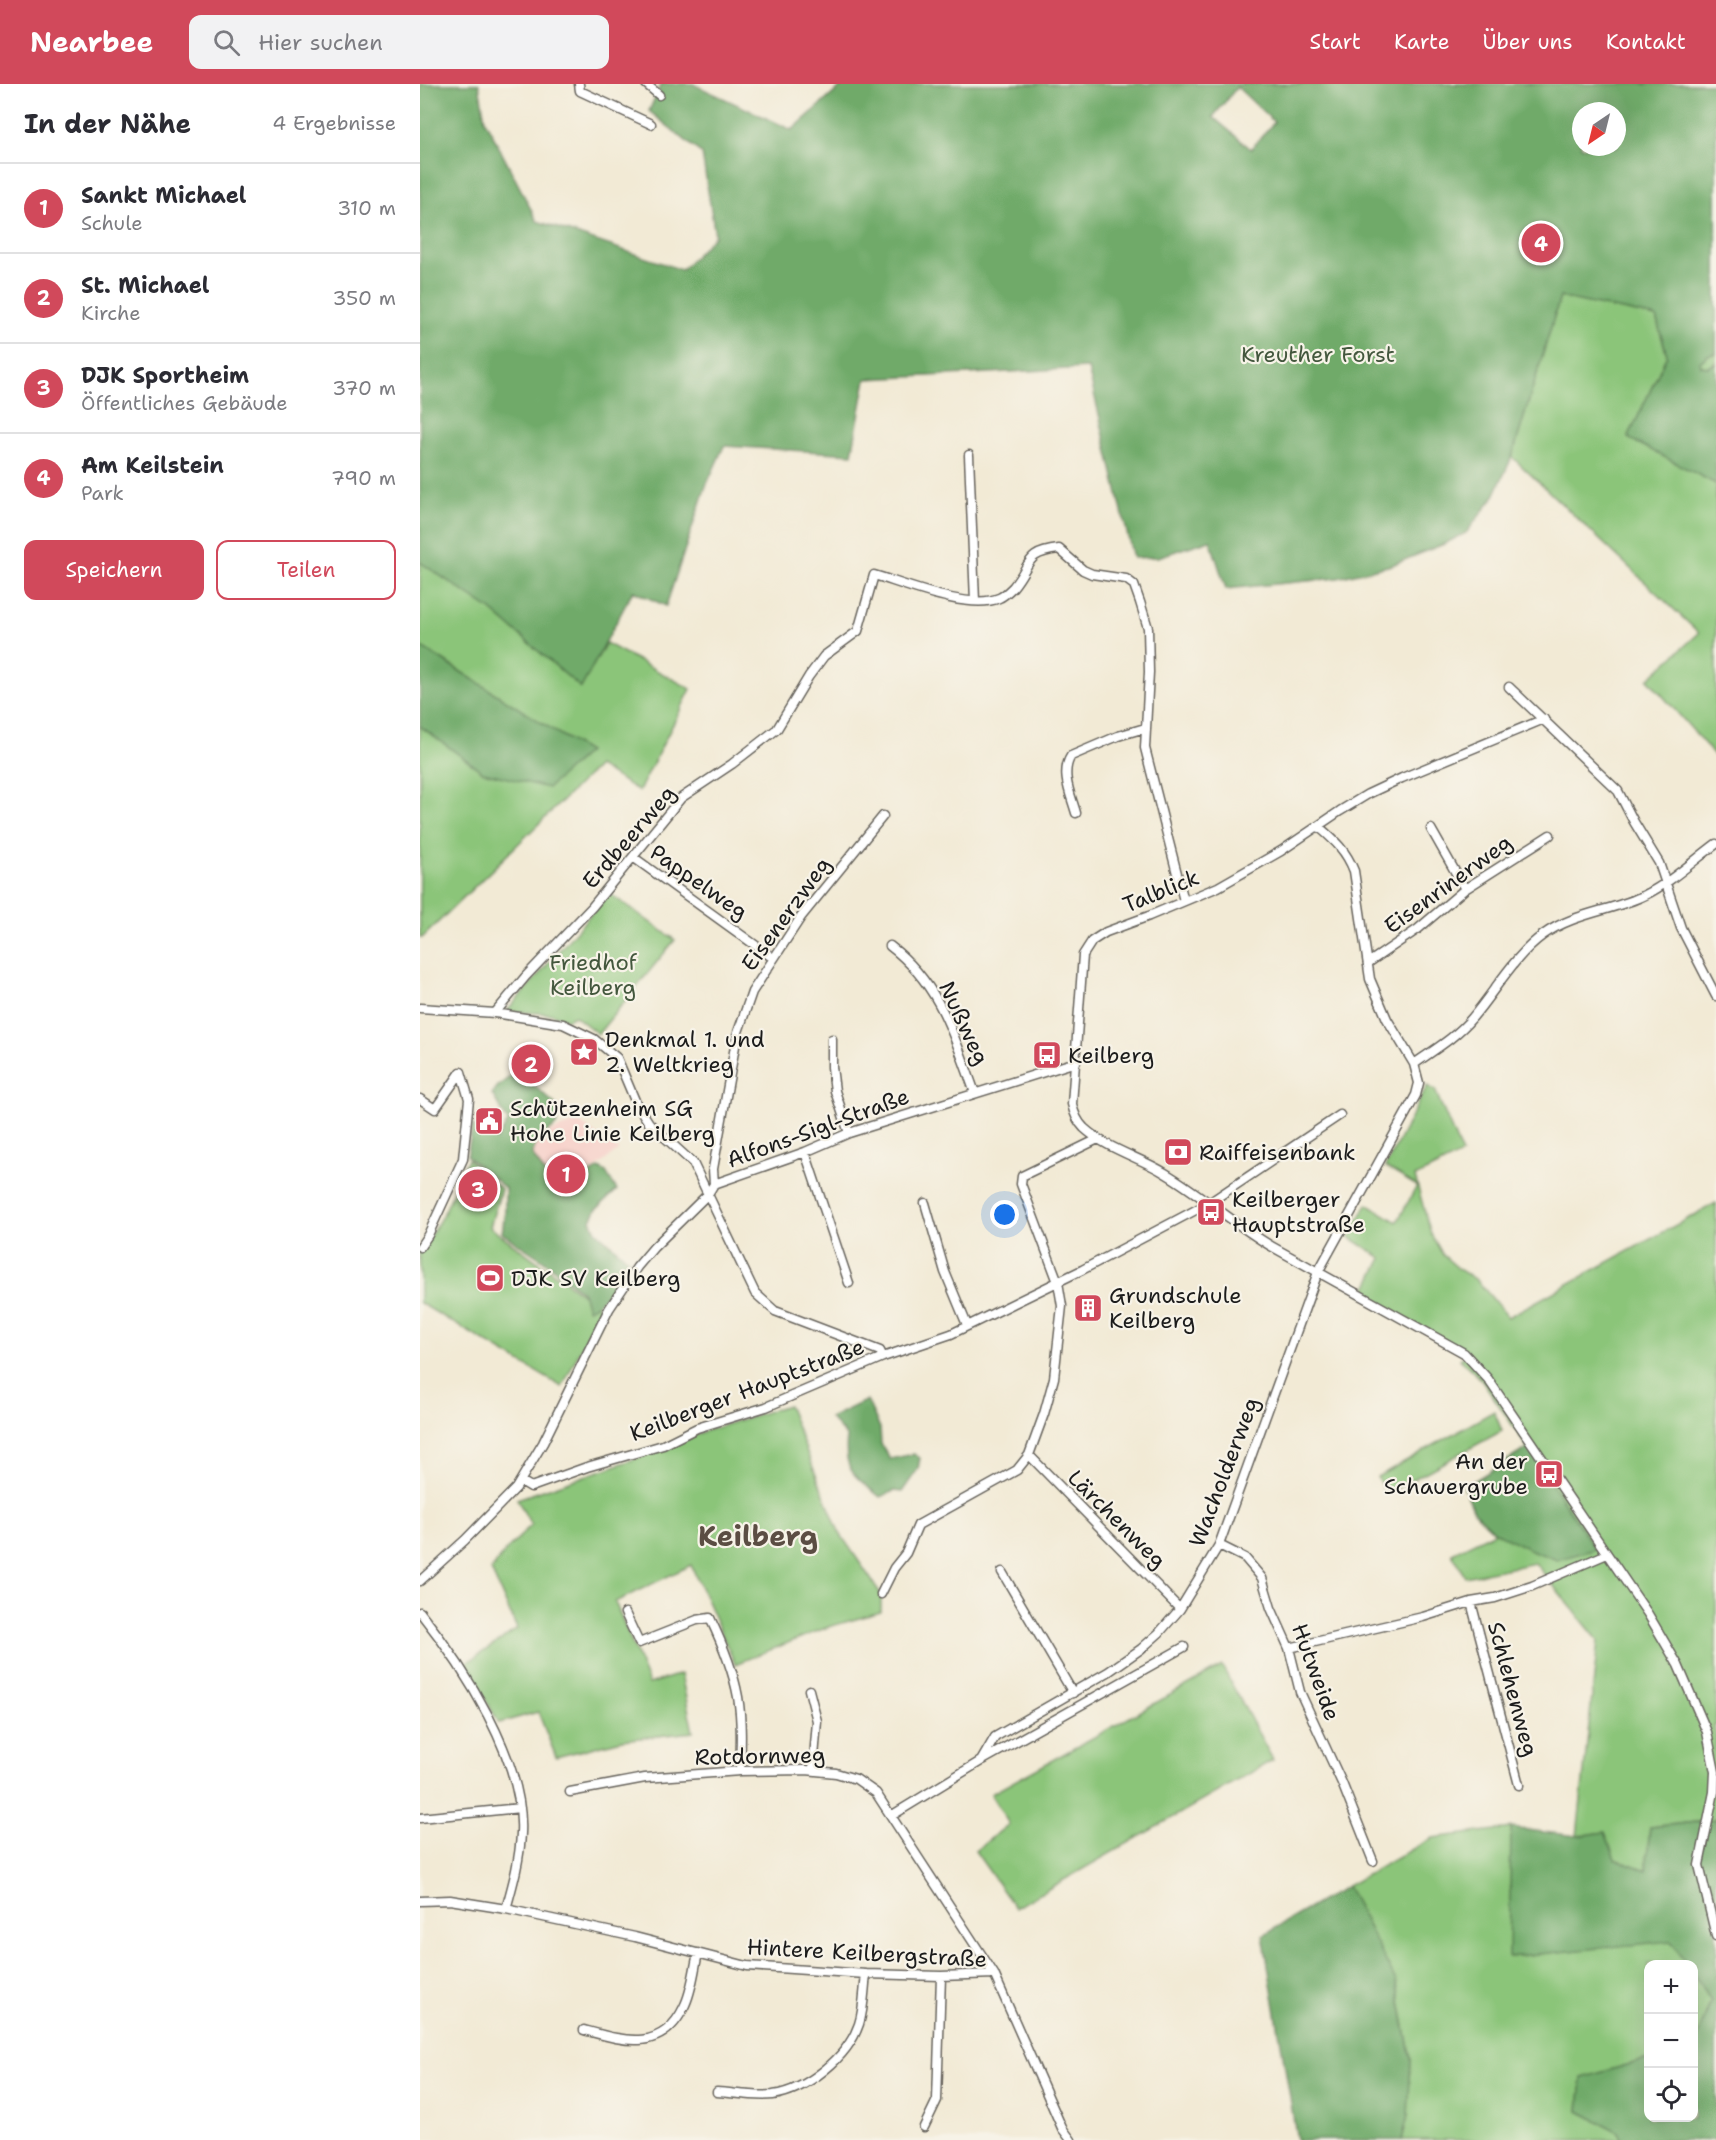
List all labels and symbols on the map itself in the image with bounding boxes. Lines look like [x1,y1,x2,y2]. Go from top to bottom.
north arrow [1572,102,1626,156]
pin: 4 [1522,220,1560,266]
park label: Kreuther Forst [1241,340,1395,369]
street label: Erdbeerweg [576,779,682,895]
street label: Eisenrinerweg [1378,828,1518,940]
street label: Pappelweg [644,838,754,926]
street label: Eisenerzweg [735,851,837,977]
street label: Talblick [1119,863,1203,919]
park label: Friedhof Keilberg [549,948,638,1002]
street label: Nußweg [932,977,996,1069]
place label: Denkmal 1. und 2. Weltkrieg [605,1025,765,1079]
place icon: Denkmal 1. und 2. Weltkrieg [568,1036,600,1068]
bus stop icon: Keilberg [1031,1039,1063,1071]
place label: Keilberg [1068,1041,1154,1070]
pin: 2 [512,1042,550,1086]
street label: Alfons-Sigl-Straße [723,1082,913,1174]
place label: Schützenheim SG Hohe Linie Keilberg [510,1094,715,1148]
public building icon: Schützenheim SG Hohe Linie Keilberg [473,1105,505,1137]
bank icon: Raiffeisenbank [1162,1136,1194,1168]
place label: Raiffeisenbank [1199,1138,1356,1167]
pin: 1 [546,1152,586,1196]
pin: 3 [458,1166,498,1212]
place label: Keilberger Hauptstraße [1232,1185,1365,1239]
bus stop icon: Keilberger Hauptstraße [1195,1196,1227,1228]
your location [990,1200,1019,1229]
sports icon: DJK SV Keilberg [474,1262,506,1294]
place label: DJK SV Keilberg [511,1264,681,1293]
place label: Grundschule Keilberg [1109,1281,1242,1335]
building icon: Grundschule Keilberg [1072,1292,1104,1324]
street label: Keilberger Hauptstraße [626,1332,868,1448]
street label: Wacholderweg [1182,1393,1266,1551]
place label: An der Schauergrube [1384,1447,1528,1501]
bus stop icon: An der Schauergrube [1533,1458,1565,1490]
street label: Lärchenweg [1061,1463,1173,1575]
district label: Keilberg [698,1517,818,1555]
street label: Schlehenweg [1481,1618,1545,1760]
street label: Hutweide [1285,1619,1347,1725]
street label: Rotdornweg [694,1740,826,1772]
street label: Hintere Keilbergstraße [746,1932,988,1974]

